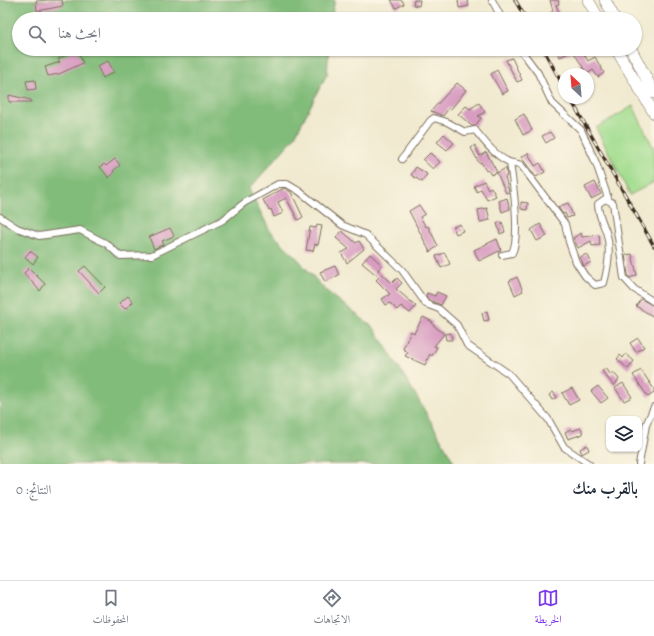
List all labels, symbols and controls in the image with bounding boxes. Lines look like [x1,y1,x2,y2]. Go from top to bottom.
search box [12,12,642,56]
icon: search [26,23,48,45]
text: ابحث هنا [58,23,101,43]
north arrow [558,68,594,104]
map controls [606,416,642,452]
button: layers [606,416,642,452]
text: بالقرب منك [572,477,638,500]
text: النتائج: 0 [16,481,51,498]
tab: المحفوظات [92,587,129,630]
tab: الاتجاهات [313,587,350,630]
tab: الخريطة [535,587,562,630]

